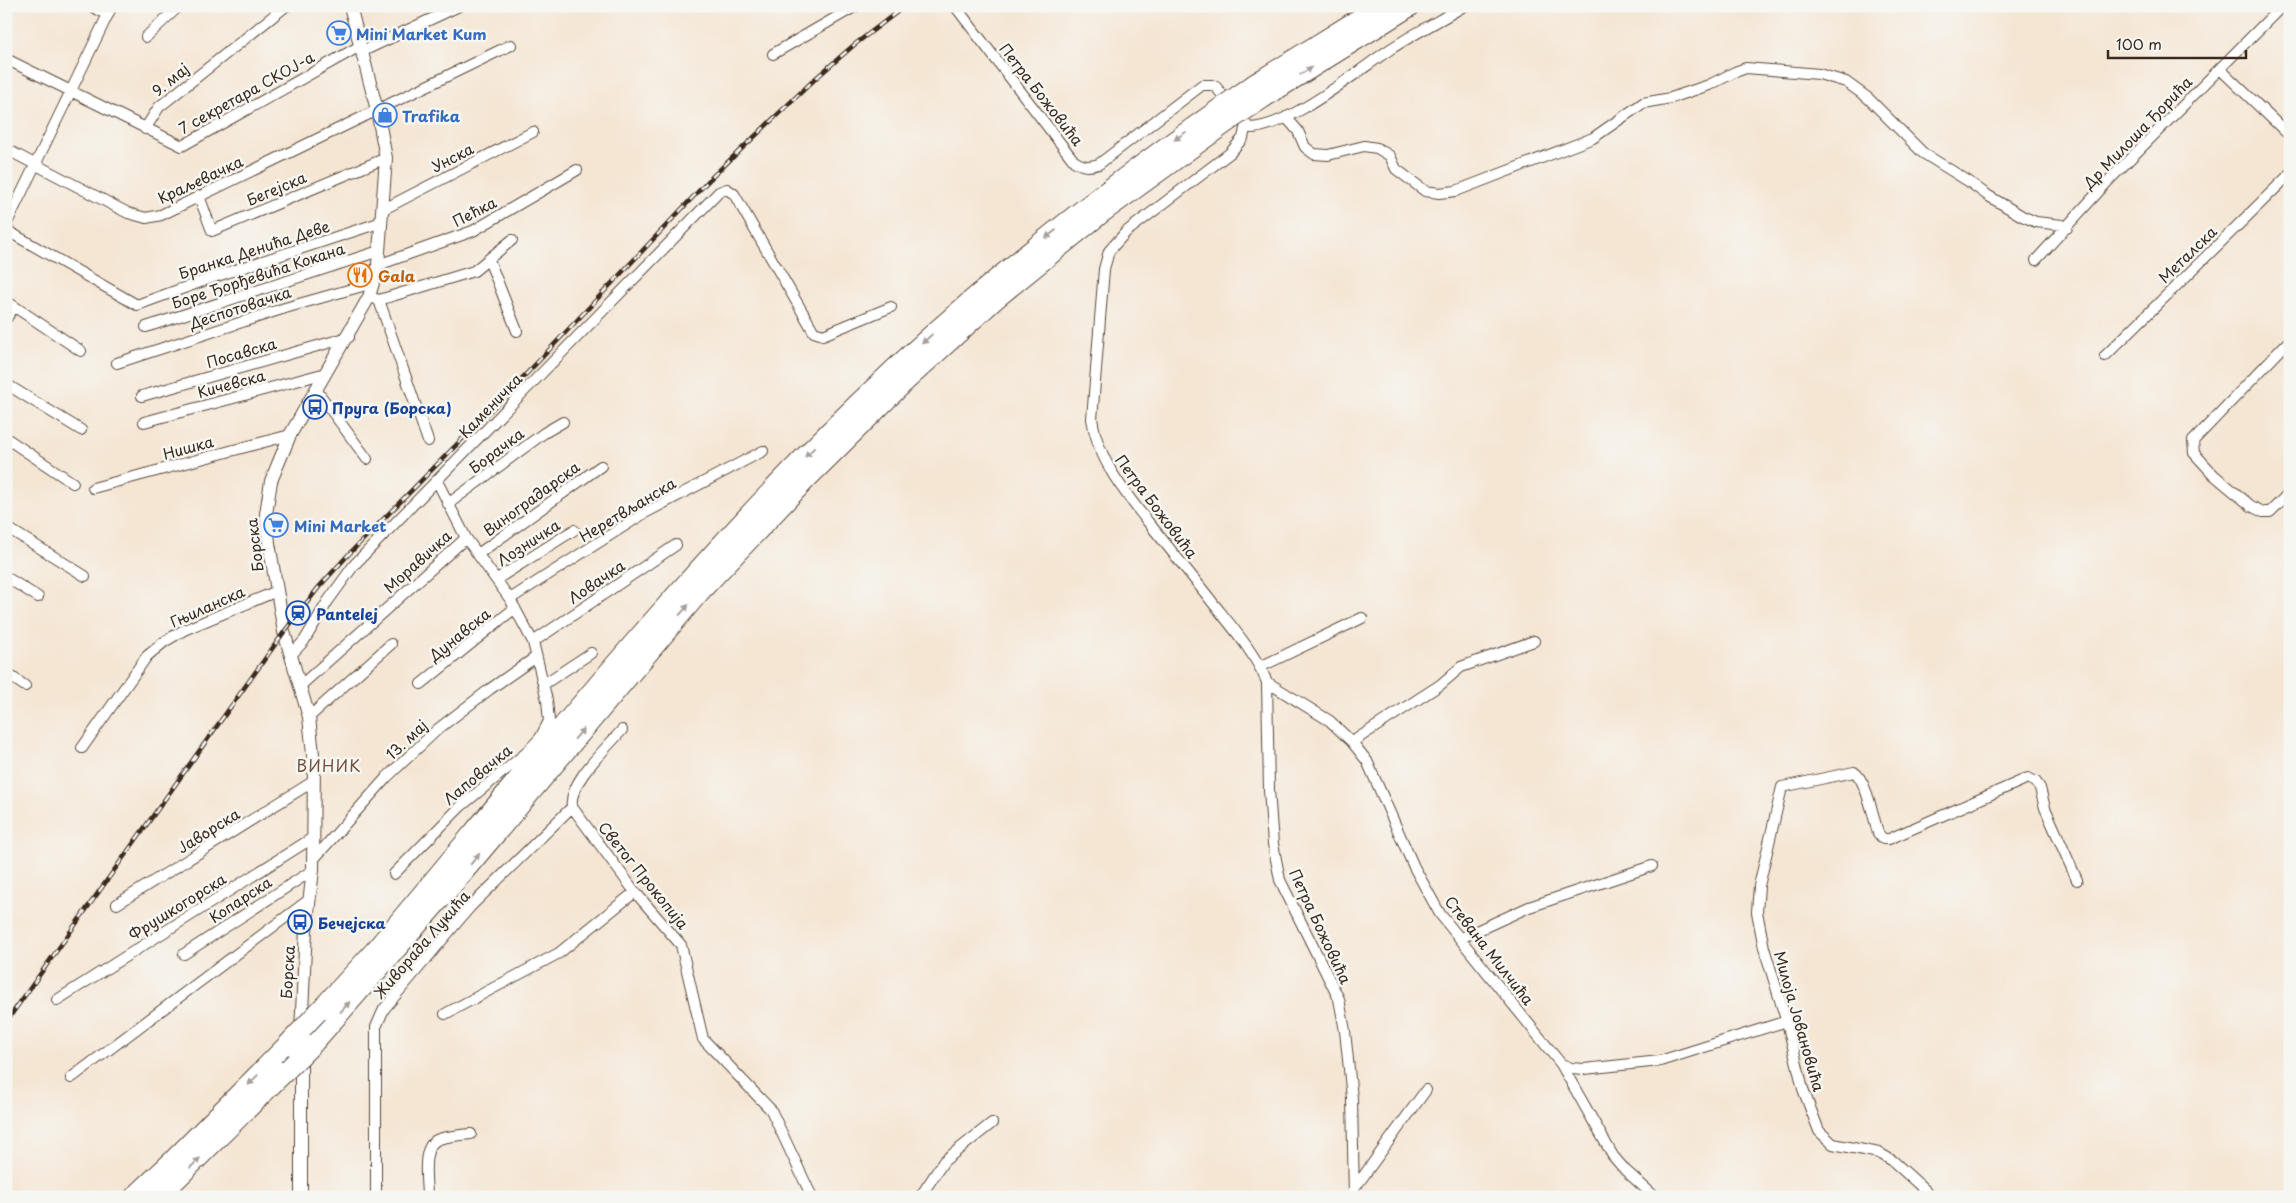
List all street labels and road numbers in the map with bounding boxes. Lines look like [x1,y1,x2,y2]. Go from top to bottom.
street label: Петра Божовића [994,38,1090,151]
street label: 7 секретара СКОЈ-а [174,45,319,139]
street label: 9. мај [146,57,194,101]
street label: Др Милоша Ђорића [2076,70,2197,194]
street label: Унска [427,136,478,177]
street label: Краљевачка [154,149,247,209]
street label: Бегејска [243,165,310,211]
street label: Пећка [448,190,501,232]
street label: Бранка Денића Деве [176,214,332,284]
street label: Металска [2153,220,2222,288]
street label: Боре Ђорђевића Кокана [169,236,348,314]
street label: Деспотовачка [185,280,294,335]
street label: Посавска [203,331,279,373]
street label: Кичевска [195,363,268,403]
street label: Каменичка [453,367,527,443]
street label: Борачка [464,421,529,478]
street label: Нишка [160,429,217,465]
street label: Петра Божовића [1110,449,1204,563]
street label: Виноградарска [478,455,585,541]
street label: Неретвљанска [574,471,680,547]
street label: Лозничка [492,513,564,571]
street label: Борска [239,516,269,573]
street label: Моравичка [378,524,457,598]
street label: Ловачка [563,553,630,609]
street label: Гњиланска [166,579,249,633]
street label: Дунавска [422,601,495,667]
street label: 13. мај [380,714,432,764]
street label: Лаповачка [438,738,517,810]
street label: Јаворска [172,801,244,858]
street label: Светог Прокопија [593,816,695,934]
street label: Петра Божовића [1284,865,1358,988]
street label: Фрушкогорска [124,866,231,945]
street label: Копарска [204,870,276,928]
street label: Живорада Лукића [367,884,475,1003]
street label: Стевана Милчића [1440,890,1540,1010]
street label: Борска [274,944,300,999]
street label: Милоја Јовановића [1769,948,1831,1095]

